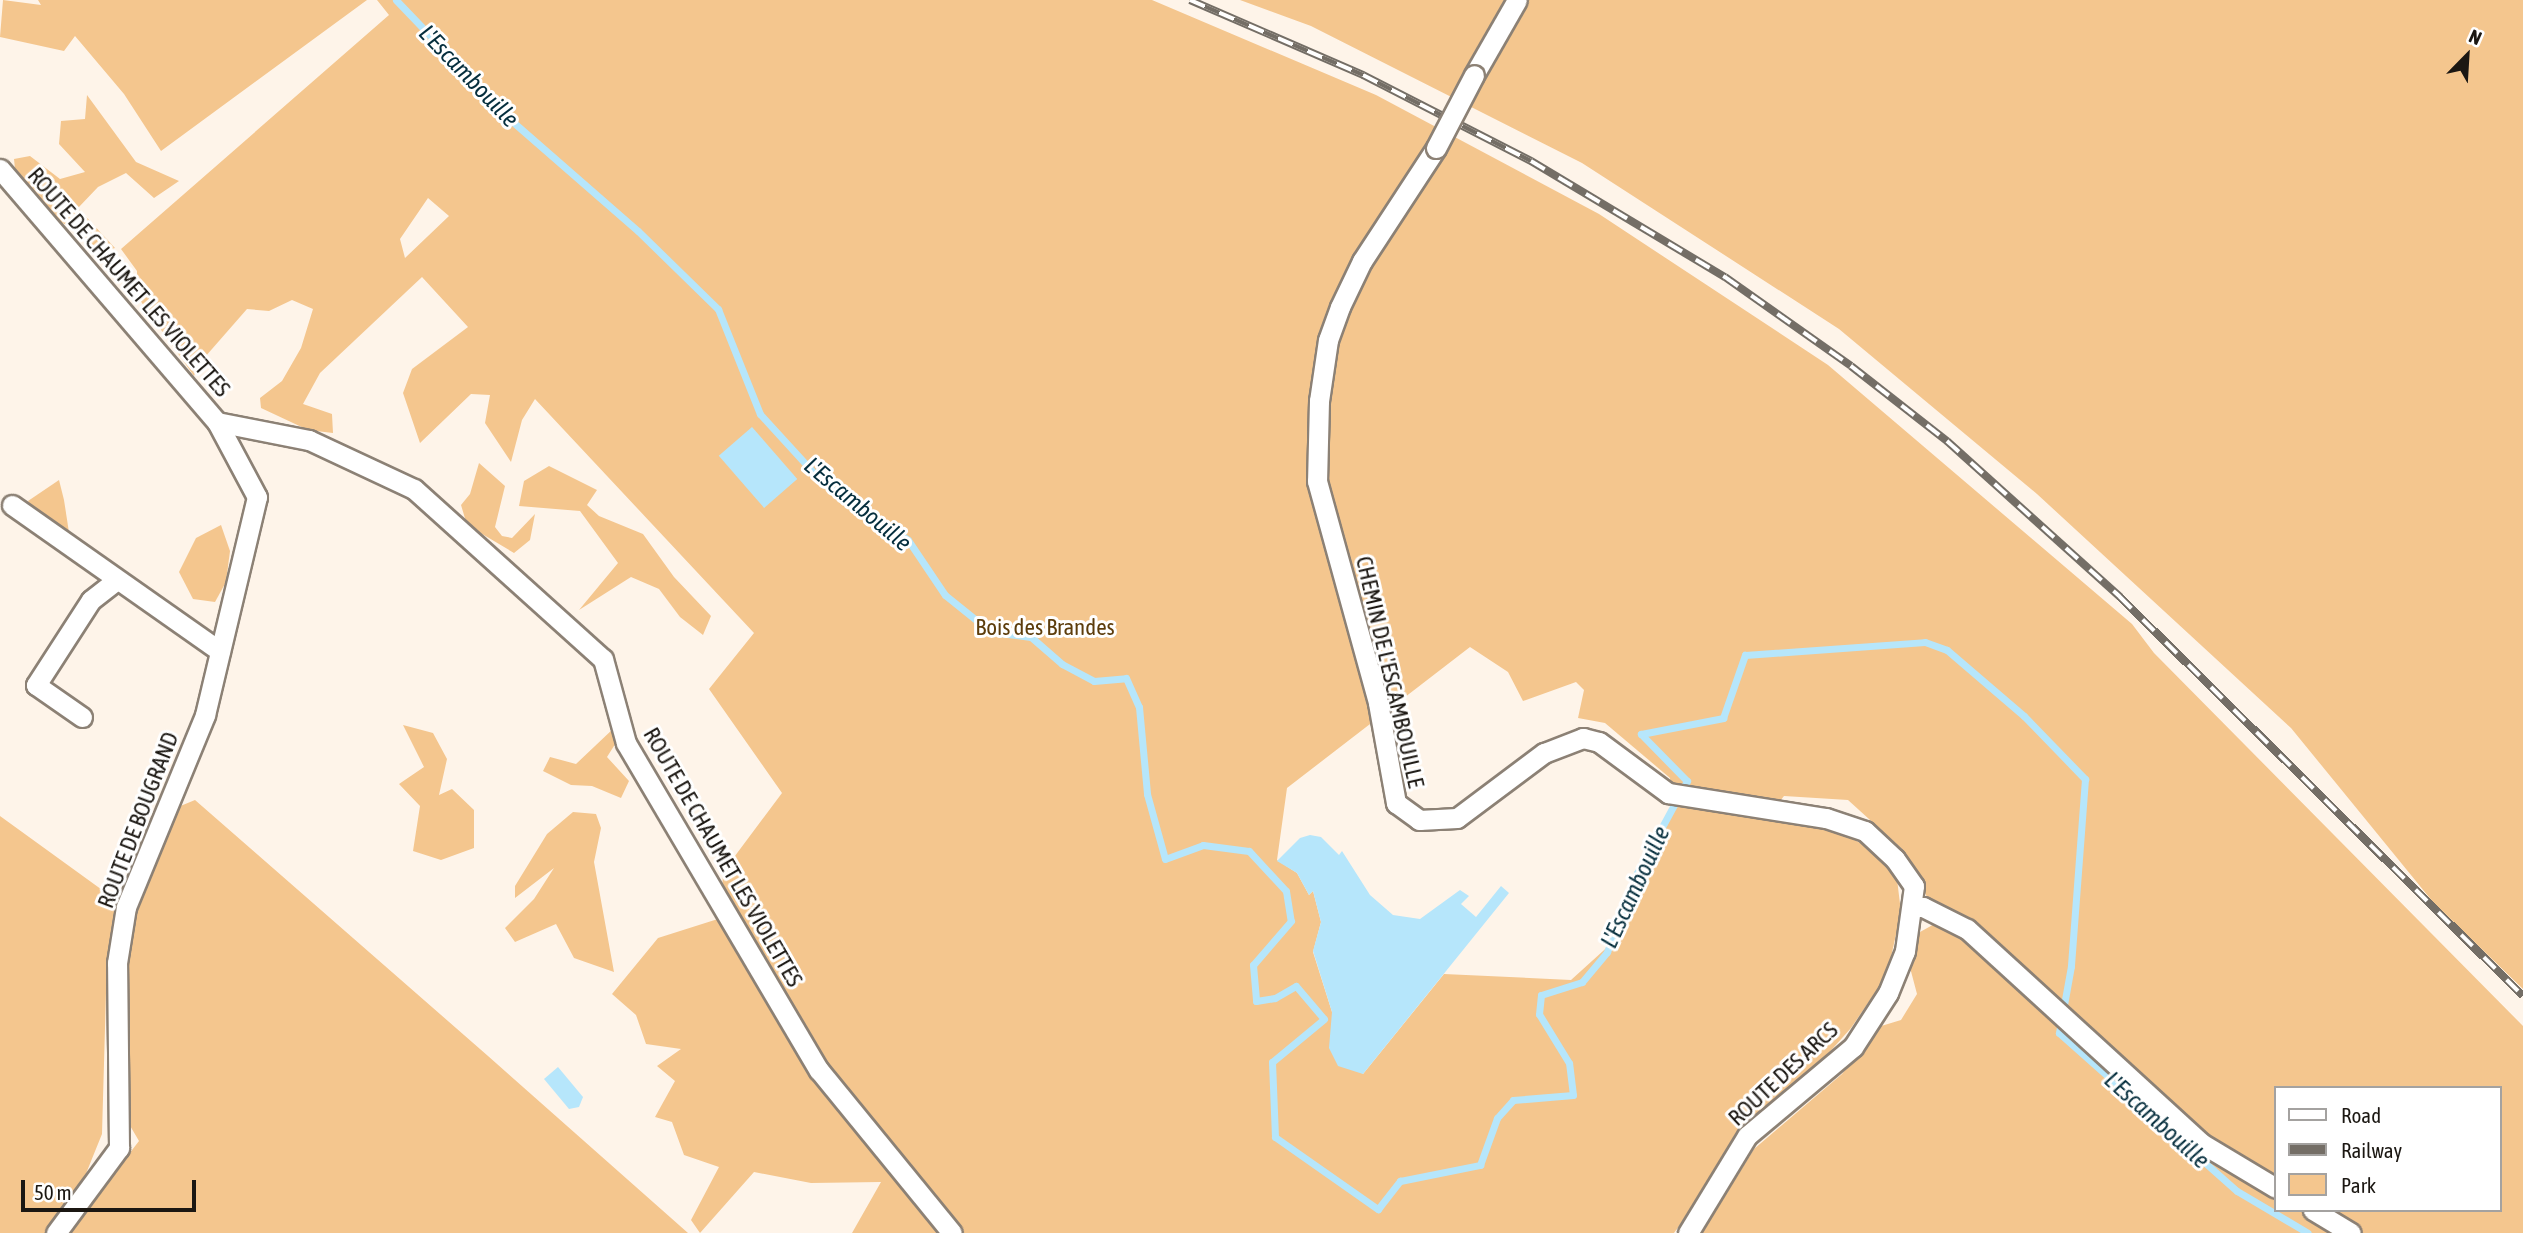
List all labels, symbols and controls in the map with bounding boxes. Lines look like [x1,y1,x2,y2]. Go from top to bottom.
water label: L'Escambouille [413,19,525,133]
north arrow [2432,21,2502,91]
text: N [2466,24,2485,49]
street label: ROUTE DE CHAUMET LES VIOLETTES [22,162,236,402]
water label: L'Escambouille [799,451,917,557]
street label: CHEMIN DE L'ESCAMBOUILLE [1350,554,1430,790]
park label: Bois des Brandes [975,613,1115,641]
street label: ROUTE DE CHAUMET LES VIOLETTES [637,723,809,991]
street label: ROUTE DE BOUGRAND [92,728,184,912]
water label: L'Escambouille [1594,822,1676,952]
street label: ROUTE DES ARCS [1723,1016,1843,1132]
water label: L'Escambouille [2099,1065,2215,1175]
legend [2274,1086,2502,1212]
text: Road [2341,1103,2381,1127]
text: Railway [2341,1138,2402,1162]
scale bar [24,1166,200,1210]
text: Park [2341,1173,2376,1197]
text: 50 m [34,1180,72,1204]

